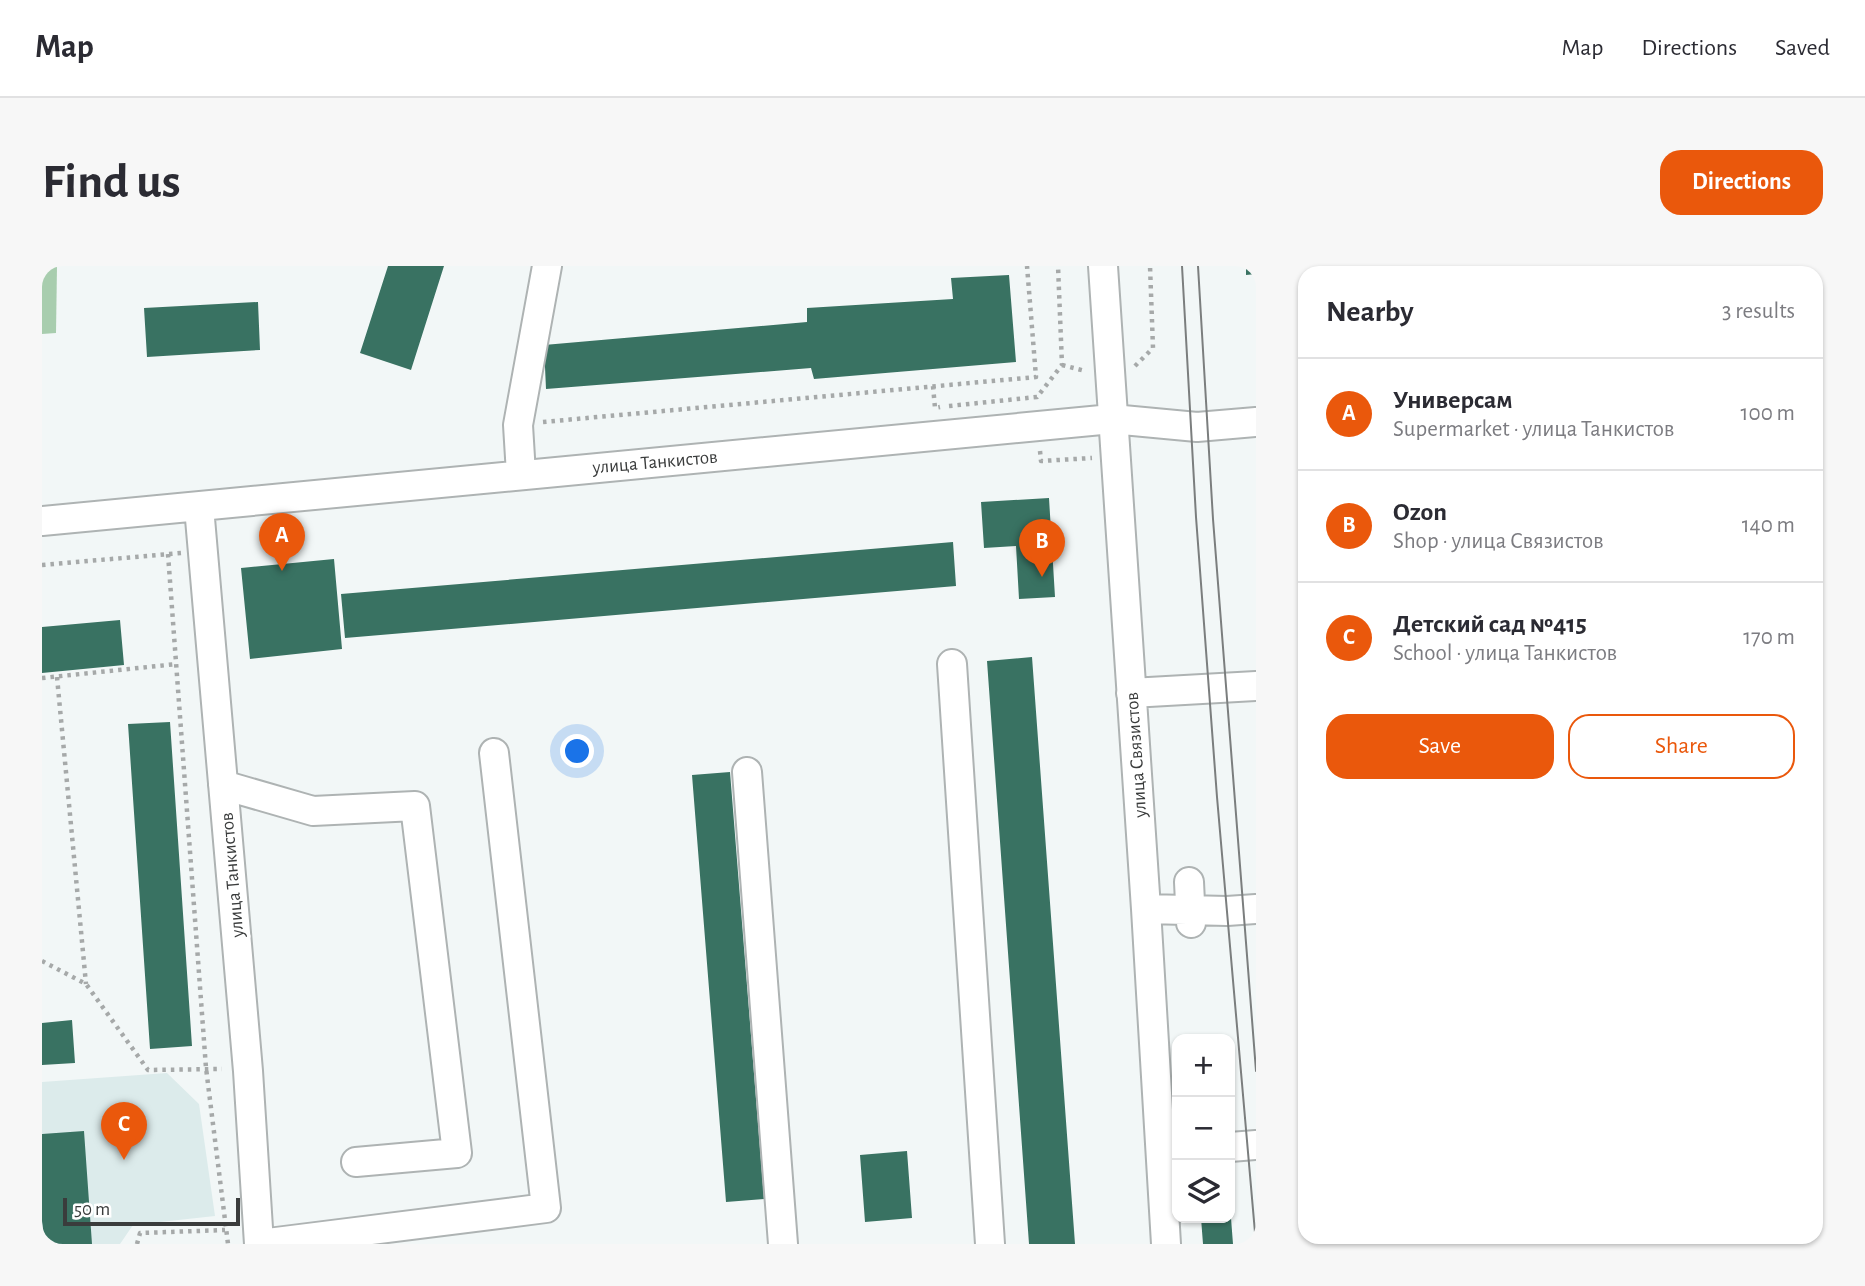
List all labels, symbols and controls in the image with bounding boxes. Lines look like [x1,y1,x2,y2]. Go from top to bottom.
text: Map [35,31,94,64]
text: Map [1561,36,1603,60]
text: Directions [1641,36,1737,60]
text: Saved [1775,36,1830,60]
button: Directions [1660,150,1823,215]
text: Find us [42,158,181,207]
text: Nearby [1326,297,1414,327]
text: 3 results [1722,300,1795,323]
text: Универсам [1393,387,1513,413]
text: A [1342,402,1356,425]
text: 100 m [1741,402,1795,425]
text: Supermarket · улица Танкистов [1393,418,1674,441]
street label: улица Танкистов [591,448,719,478]
text: Ozon [1393,499,1447,525]
pin: A [259,513,305,571]
text: B [1342,514,1356,537]
text: 140 m [1742,514,1795,537]
pin: B [1019,519,1065,577]
text: Shop · улица Связистов [1393,530,1604,553]
text: Детский сад №415 [1393,611,1587,637]
text: C [1343,626,1355,649]
text: 170 m [1743,626,1795,649]
text: School · улица Танкистов [1393,642,1617,665]
street label: улица Связистов [1123,691,1150,819]
button: Save [1326,714,1554,779]
button: Share [1568,714,1795,779]
your location [560,734,594,768]
street label: улица Танкистов [218,811,248,939]
map controls [1172,1034,1235,1223]
button: + [1172,1034,1235,1097]
button: − [1172,1097,1235,1160]
pin: C [101,1102,147,1160]
button: layers [1172,1160,1235,1223]
scale bar [63,1195,240,1227]
text: 50 m [74,1200,110,1219]

